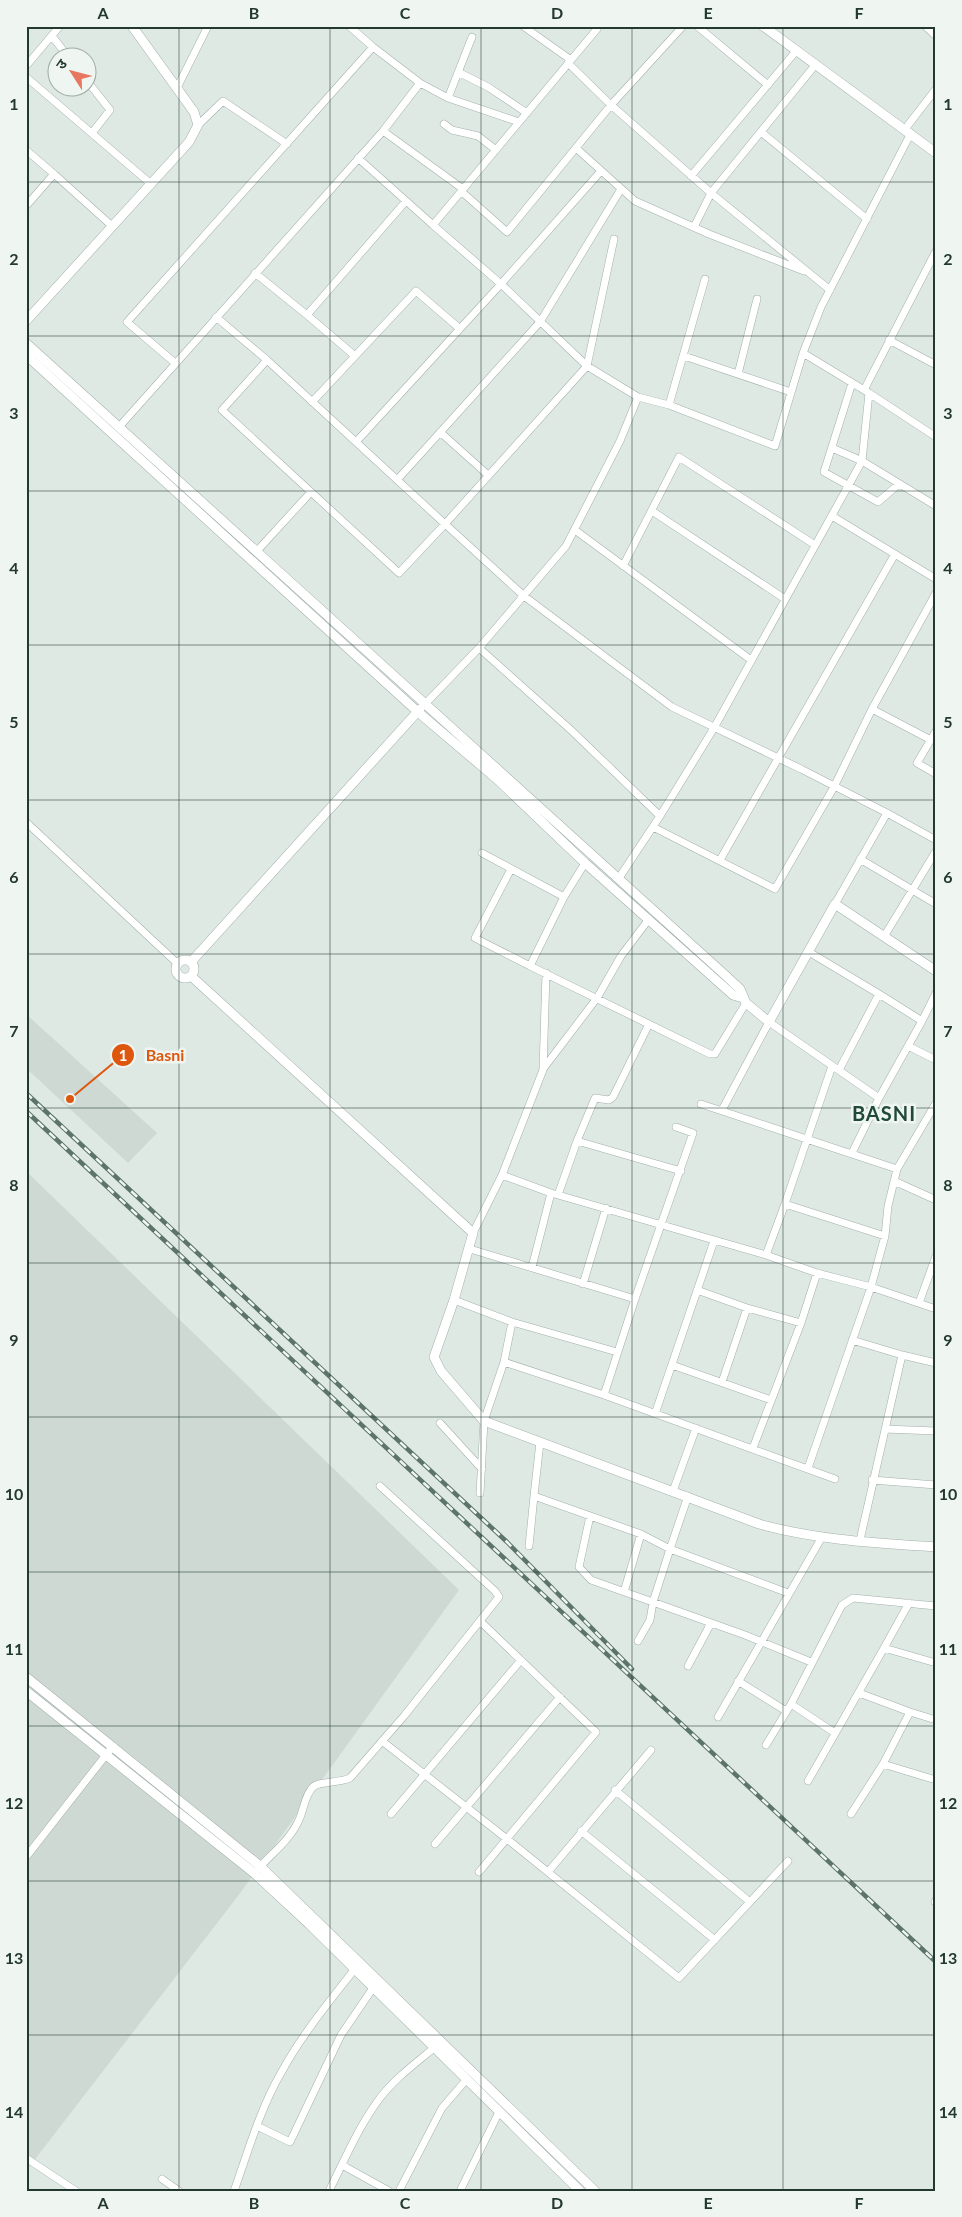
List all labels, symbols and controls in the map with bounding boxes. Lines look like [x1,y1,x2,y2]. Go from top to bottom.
text: A [96,3,109,22]
text: B [249,3,259,22]
text: C [400,3,411,22]
text: D [551,3,563,22]
text: E [703,3,713,22]
text: F [854,3,864,22]
north arrow [48,48,98,98]
text: उ [52,55,71,72]
text: 1 [9,94,19,113]
text: 1 [943,94,953,113]
text: 2 [9,249,19,268]
text: 2 [943,249,953,268]
text: 3 [9,403,19,422]
text: 3 [943,403,953,422]
text: 4 [9,558,19,577]
text: 4 [943,558,953,577]
text: 5 [9,712,19,731]
text: 5 [943,712,953,731]
text: 6 [9,867,19,886]
text: 6 [943,867,953,886]
text: 7 [9,1021,19,1040]
text: 7 [943,1021,953,1040]
callout: Basni [111,1040,195,1071]
text: Basni [146,1045,184,1064]
text: 1 [119,1046,127,1064]
district label: BASNI [852,1101,916,1125]
text: 8 [9,1175,19,1194]
text: 8 [943,1175,953,1194]
text: 9 [9,1330,19,1349]
text: 9 [943,1330,953,1349]
text: 10 [5,1484,23,1503]
text: 10 [939,1484,957,1503]
text: 11 [5,1639,23,1658]
text: 11 [939,1639,957,1658]
text: 12 [5,1793,23,1812]
text: 12 [939,1793,957,1812]
text: 13 [5,1948,23,1967]
text: 13 [939,1948,957,1967]
text: 14 [5,2102,23,2121]
text: 14 [939,2102,957,2121]
text: A [96,2193,109,2212]
text: B [249,2193,259,2212]
text: C [400,2193,411,2212]
text: D [551,2193,563,2212]
text: E [703,2193,713,2212]
text: F [854,2193,864,2212]

